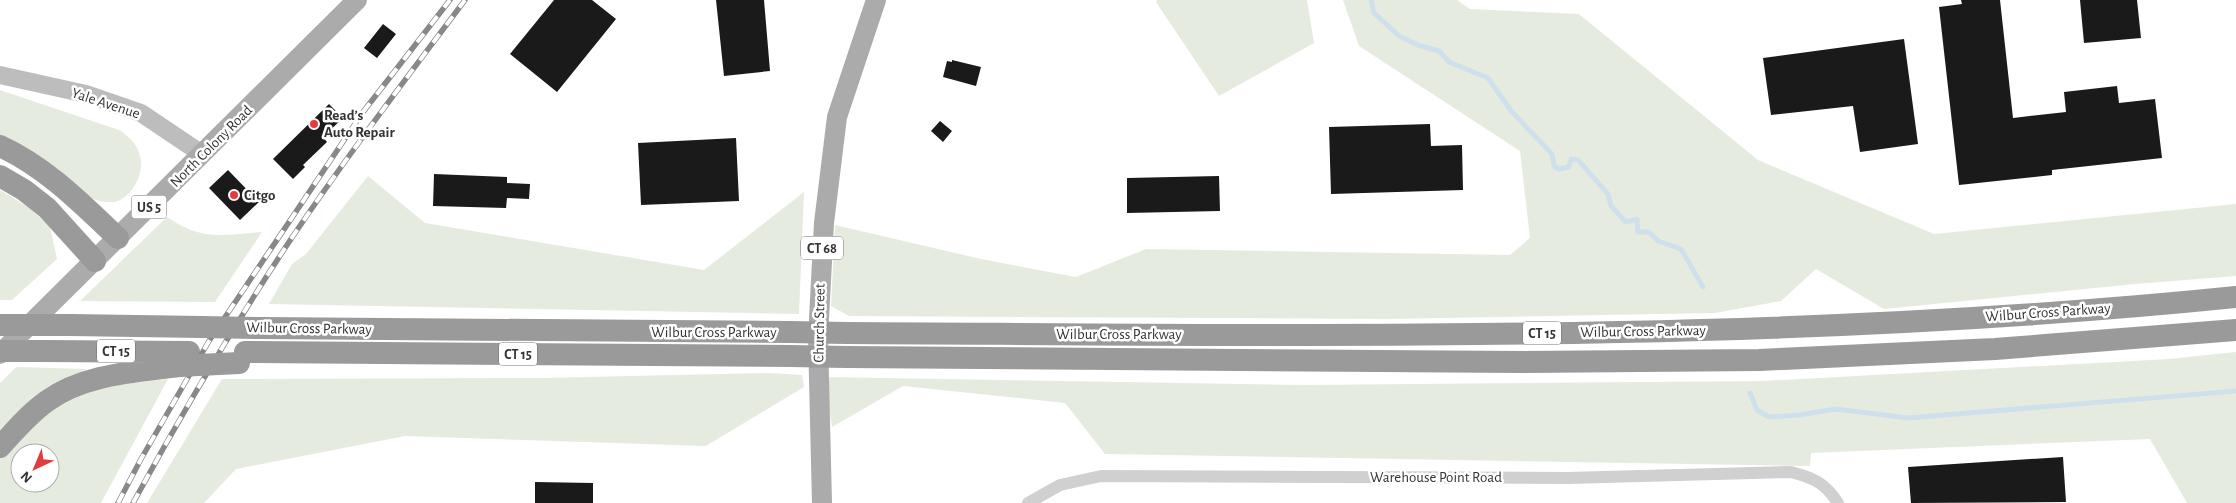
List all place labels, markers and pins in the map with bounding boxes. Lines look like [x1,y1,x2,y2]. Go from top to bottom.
place label: Read’s Auto Repair [324,108,396,140]
marker: Read’s Auto Repair [308,118,320,130]
place label: Citgo [244,188,275,203]
marker: Citgo [228,189,240,201]

